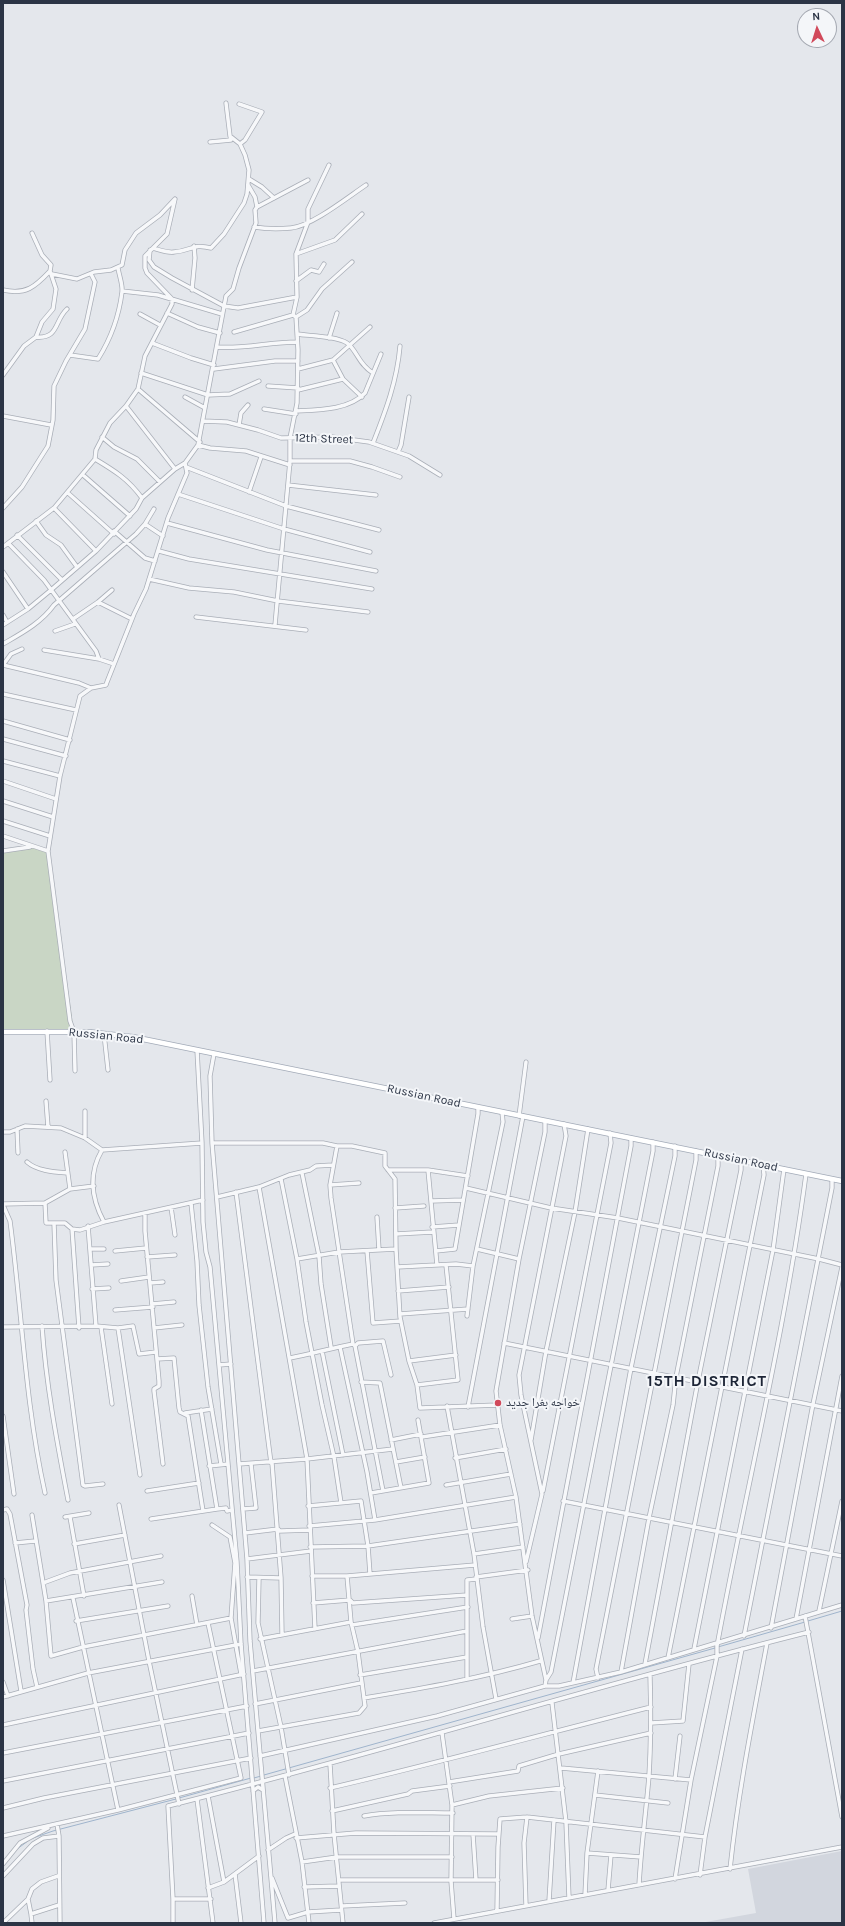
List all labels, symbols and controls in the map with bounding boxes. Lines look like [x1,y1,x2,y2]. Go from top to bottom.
north arrow [797,8,837,48]
text: N [812,10,821,23]
street label: 12th Street [295,431,353,447]
street label: Russian Road [68,1025,144,1047]
street label: Russian Road [386,1081,462,1111]
street label: Russian Road [703,1145,779,1175]
district label: 15TH DISTRICT [647,1371,767,1391]
place label: خواجه بغرا جدید [506,1396,580,1410]
marker: خواجه بغرا جدید [493,1398,503,1408]

